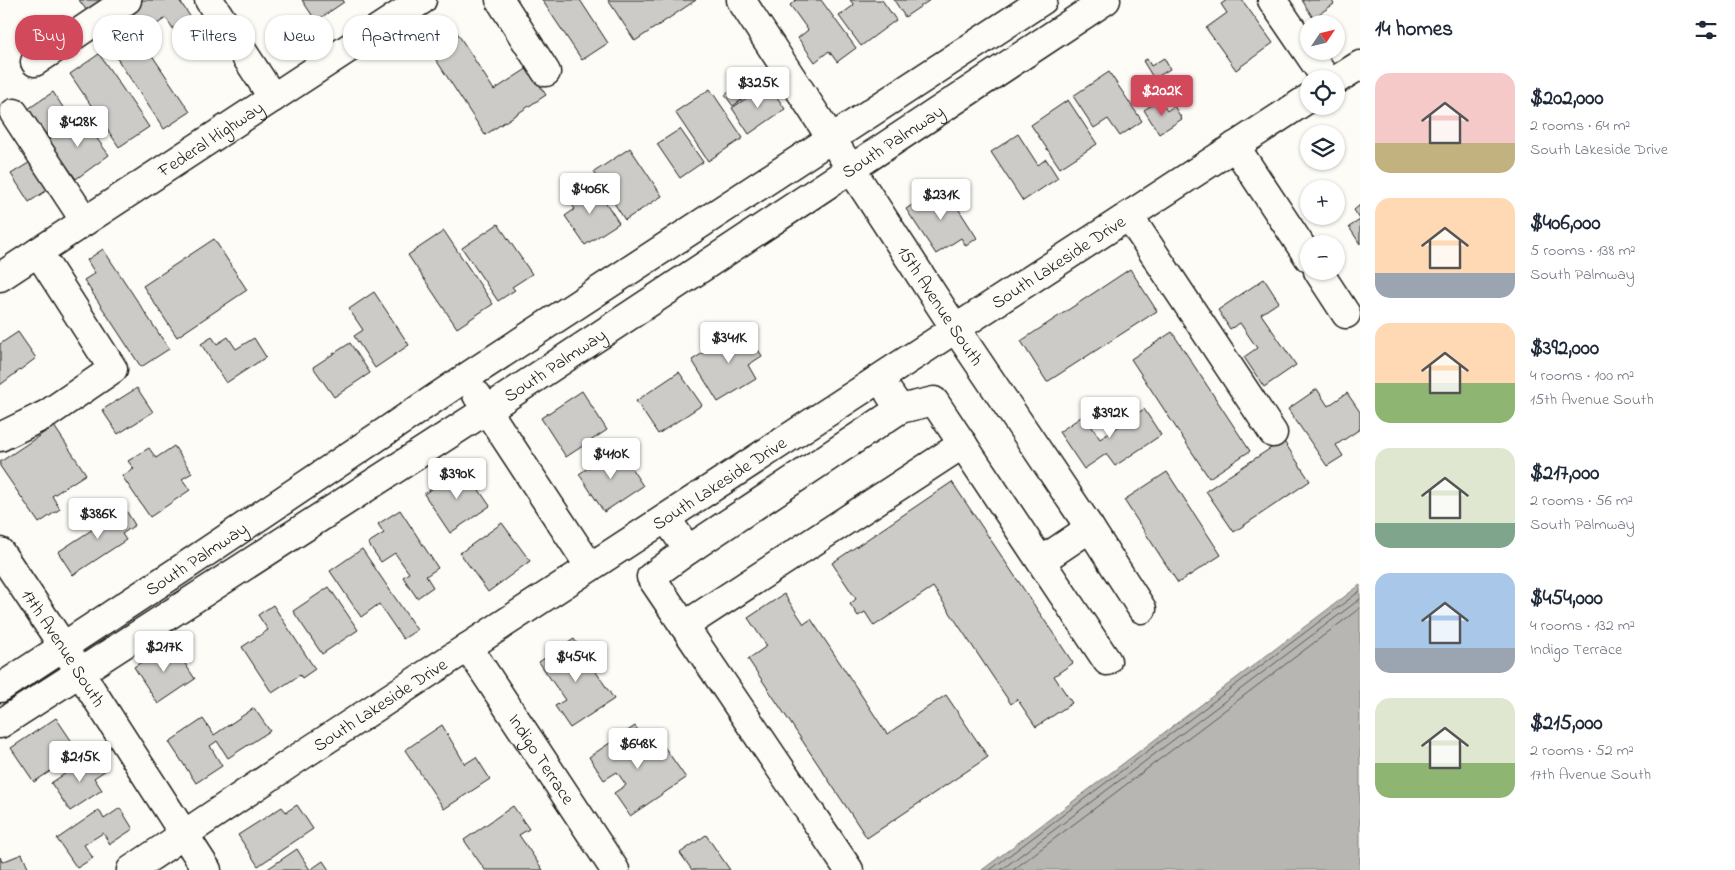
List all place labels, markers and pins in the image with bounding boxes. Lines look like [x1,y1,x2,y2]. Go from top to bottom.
pin: $325K [723,66,793,109]
pin: $202K [1127,74,1197,117]
pin: $428K [43,106,113,148]
pin: $406K [555,172,625,215]
pin: $231K [906,178,976,221]
pin: $341K [694,322,764,364]
pin: $392K [1075,396,1145,439]
pin: $410K [576,438,646,480]
pin: $390K [422,458,492,500]
pin: $386K [63,498,133,540]
pin: $217K [129,630,199,673]
pin: $454K [541,640,611,683]
pin: $648K [603,728,673,770]
pin: $215K [45,740,115,783]

